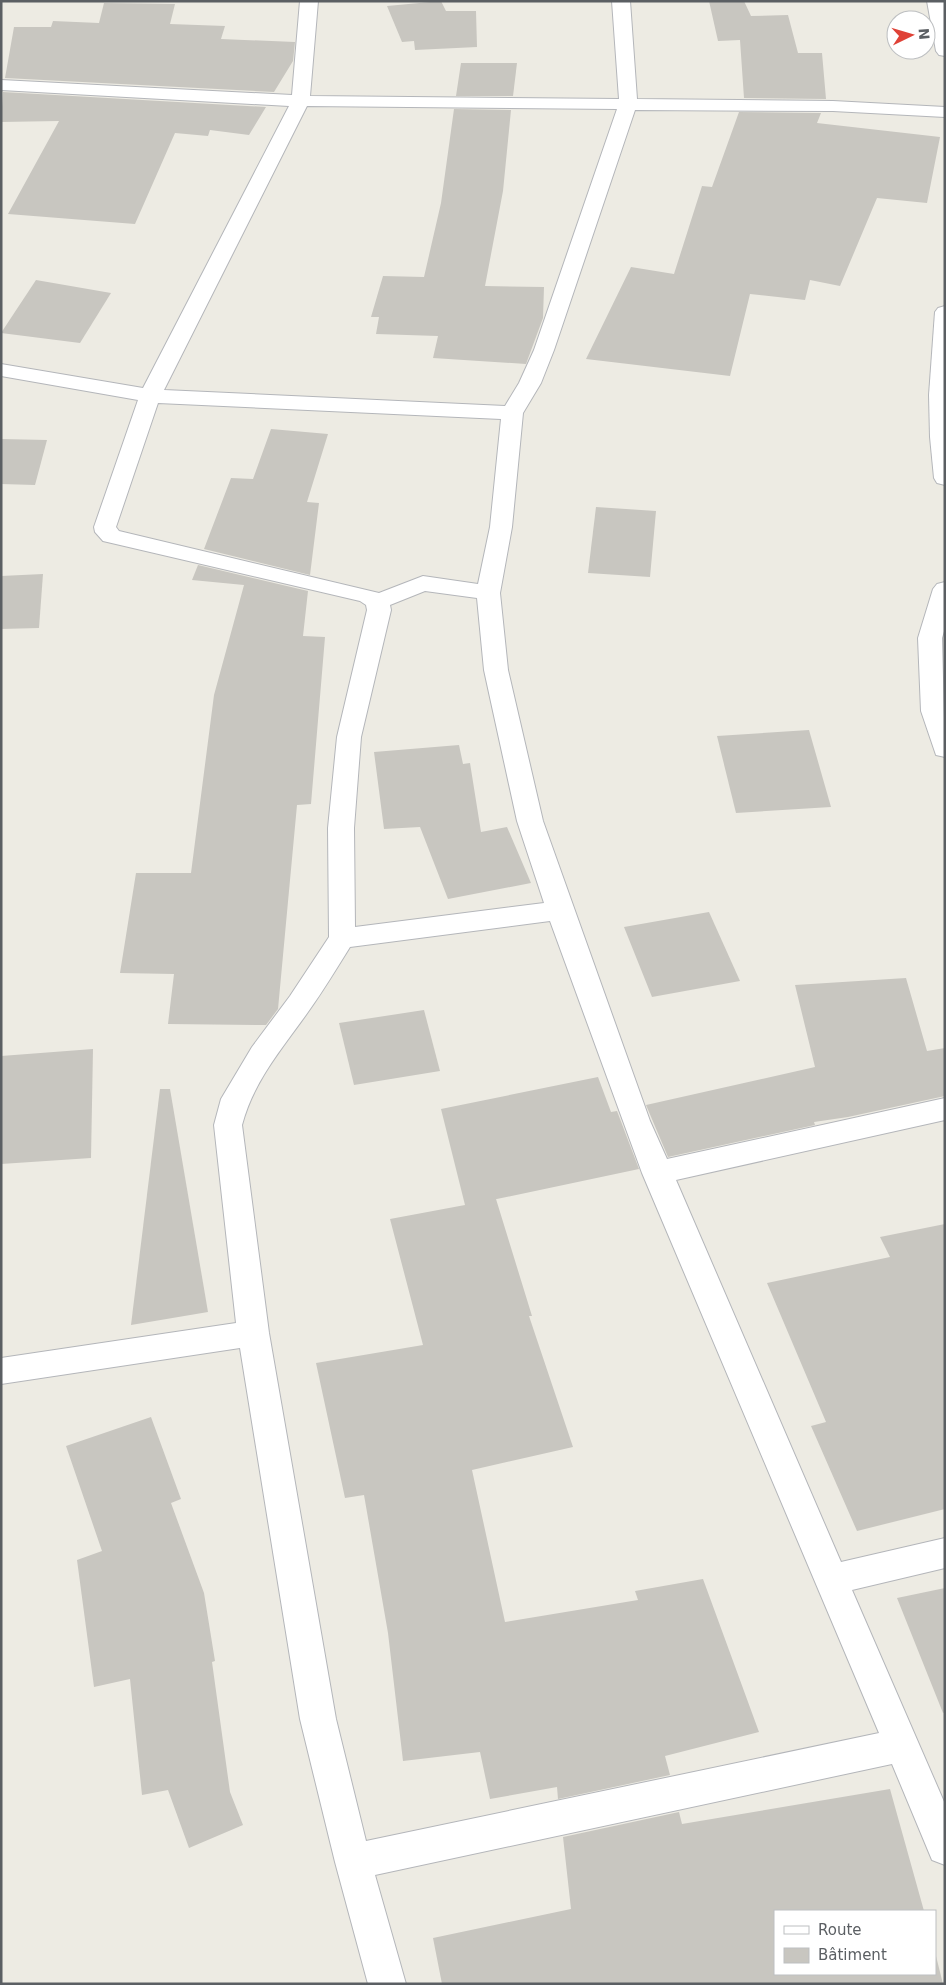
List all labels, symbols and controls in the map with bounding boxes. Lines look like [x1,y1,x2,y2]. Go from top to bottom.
north arrow [886,10,936,60]
text: N [915,27,932,40]
legend [774,1910,936,1975]
text: Route [818,1921,862,1939]
text: Bâtiment [818,1946,887,1964]

